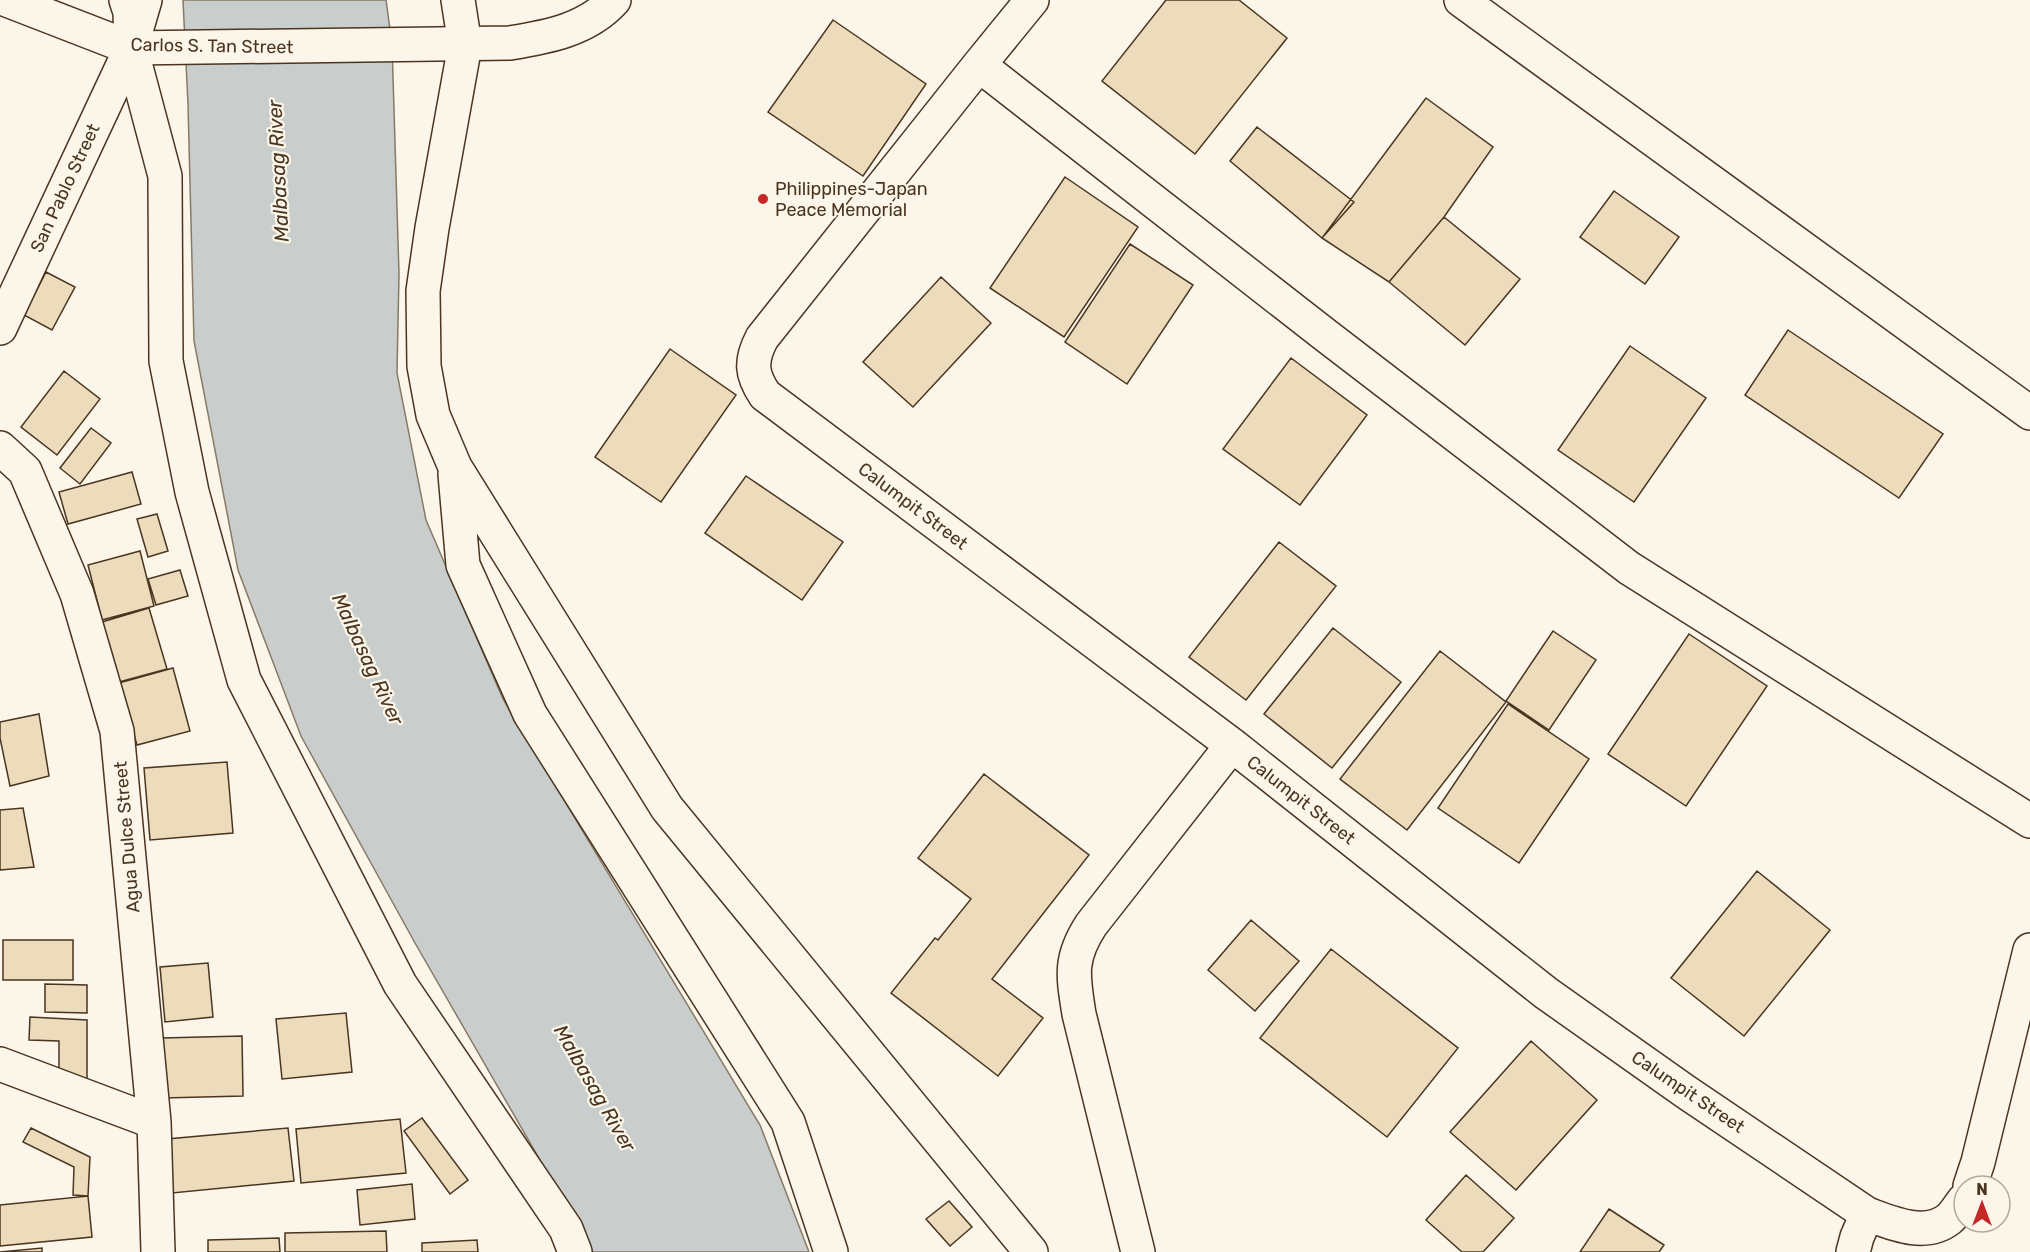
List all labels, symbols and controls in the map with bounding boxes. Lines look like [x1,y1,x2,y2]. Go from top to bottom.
street label: Carlos S. Tan Street [130,34,294,58]
water label: Malbasag River [262,98,294,243]
street label: San Pablo Street [26,120,104,256]
place label: Philippines-Japan Peace Memorial [775,178,928,221]
marker: Philippines-Japan Peace Memorial [756,192,770,206]
street label: Calumpit Street [854,458,972,554]
water label: Malbasag River [327,589,410,730]
street label: Calumpit Street [1242,751,1360,849]
street label: Agua Dulce Street [109,760,145,914]
water label: Malbasag River [549,1020,642,1157]
street label: Calumpit Street [1627,1046,1749,1138]
north arrow [1952,1174,2012,1234]
text: N [1976,1180,1988,1199]

